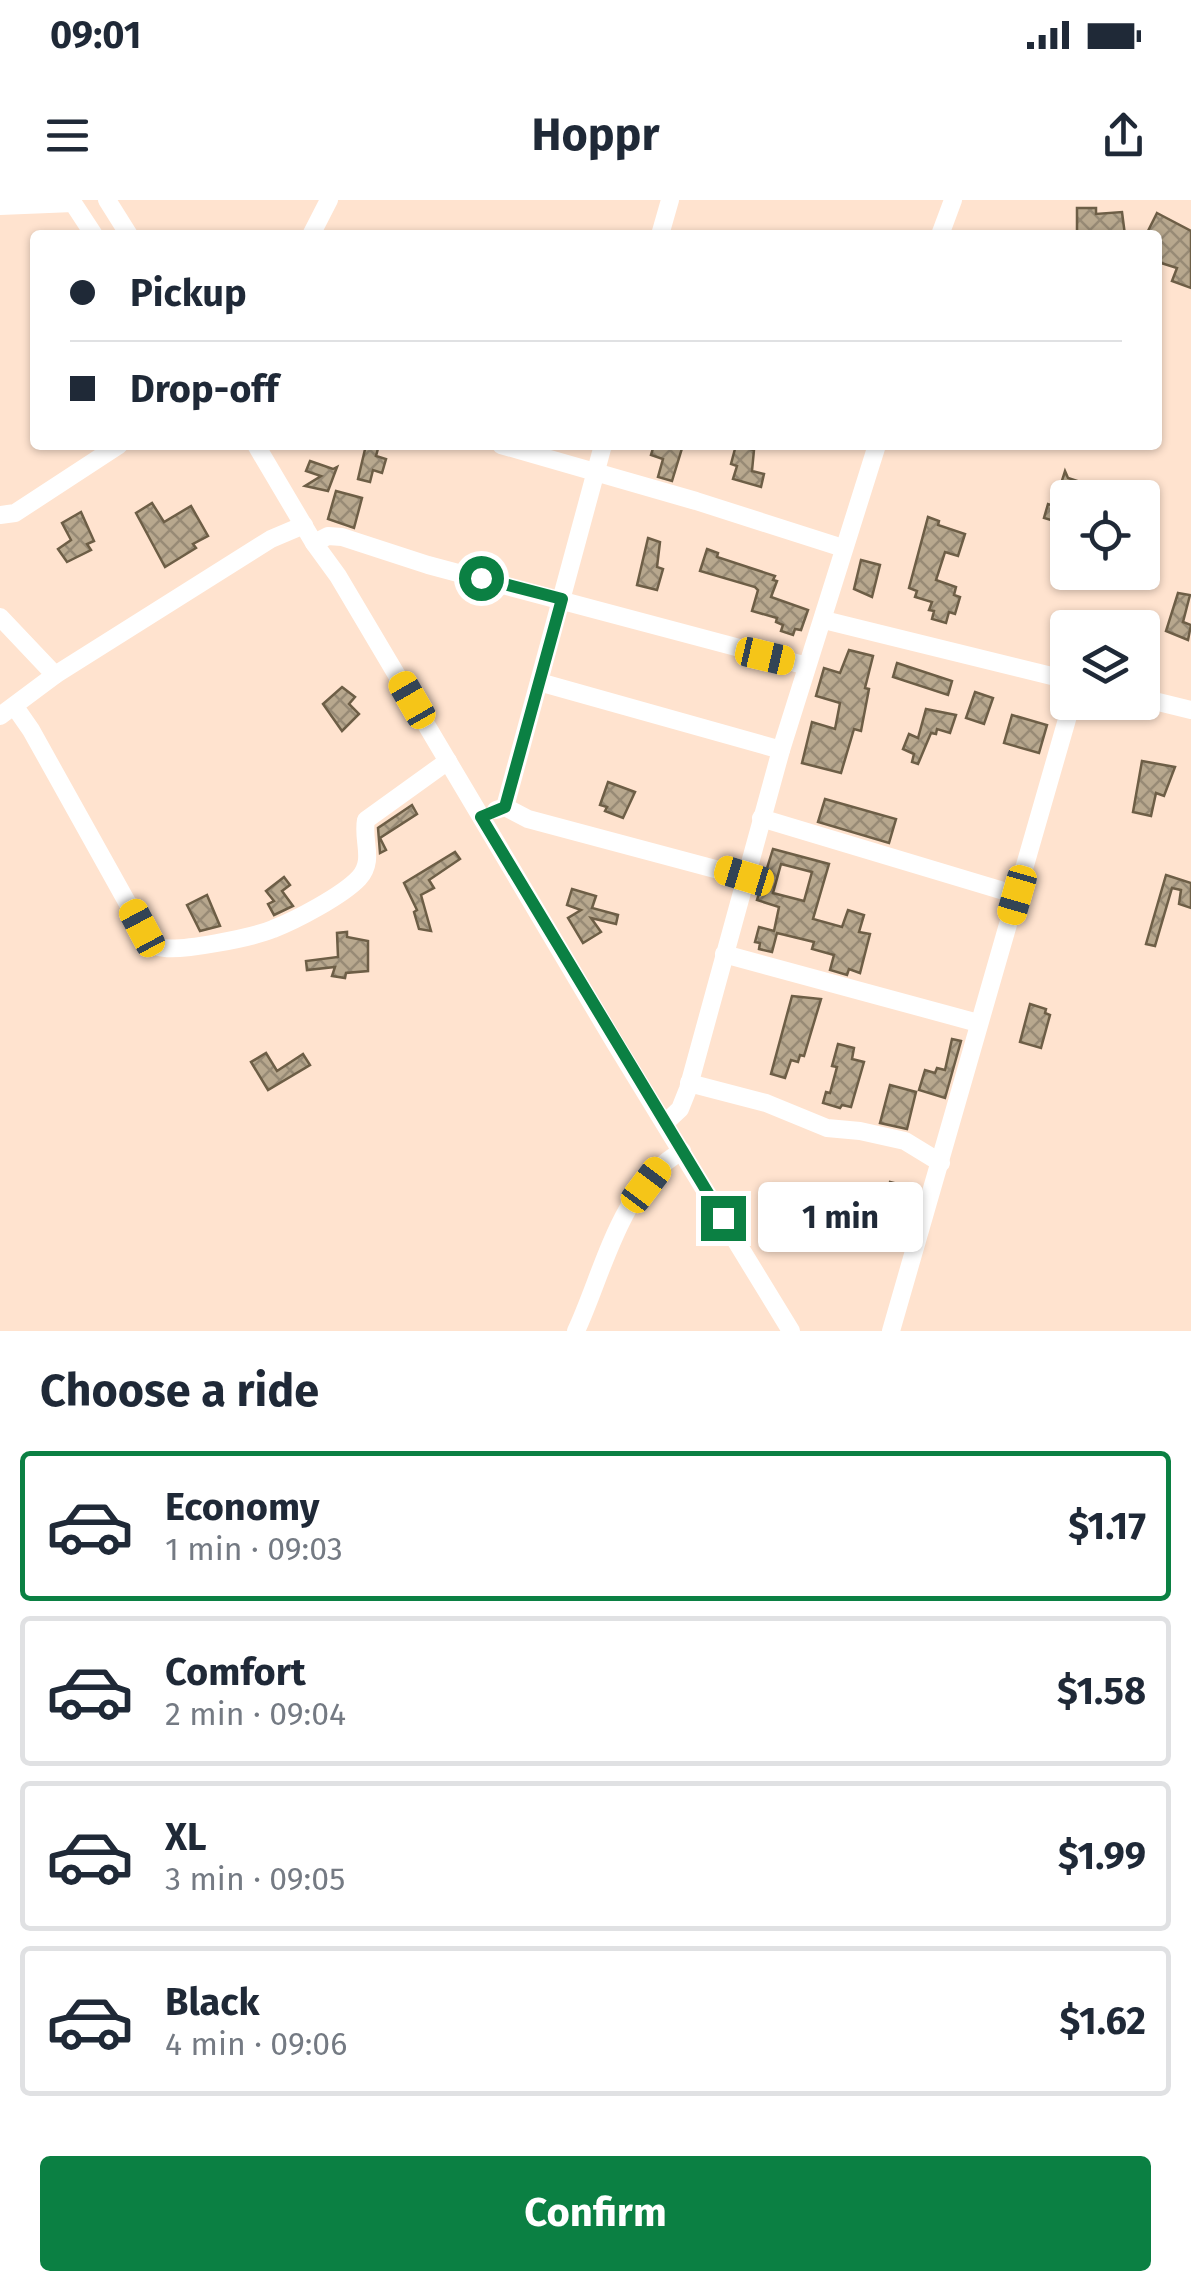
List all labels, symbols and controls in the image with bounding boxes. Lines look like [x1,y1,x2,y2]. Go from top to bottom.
text: 09:01 [50,12,141,58]
icon: menu [40,108,95,163]
text: Hoppr [531,108,660,162]
icon: share [1096,108,1151,163]
text: Pickup [130,270,247,316]
text: Drop-off [130,366,278,412]
map controls [1050,480,1160,720]
button: locate [1050,480,1160,590]
route start [459,556,504,601]
button: layers [1050,610,1160,720]
car [732,635,798,677]
car [384,667,440,733]
car [711,853,777,899]
car [994,862,1040,928]
car [115,894,169,962]
car [616,1152,676,1218]
callout: 1 min [758,1183,923,1253]
route end [701,1196,746,1241]
text: 1 min [802,1198,879,1236]
text: Choose a ride [40,1364,319,1418]
icon: car [45,1481,135,1571]
text: Economy [165,1484,320,1530]
text: $1.17 [1068,1503,1146,1549]
text: 1 min · 09:03 [165,1530,343,1568]
icon: car [45,1646,135,1736]
text: Comfort [165,1649,306,1695]
text: $1.58 [1057,1668,1146,1714]
text: 2 min · 09:04 [165,1695,346,1733]
icon: car [45,1811,135,1901]
text: XL [165,1814,207,1860]
text: $1.99 [1058,1833,1146,1879]
text: 3 min · 09:05 [165,1860,345,1898]
icon: car [45,1976,135,2066]
text: Black [165,1979,260,2025]
text: $1.62 [1060,1998,1146,2044]
text: 4 min · 09:06 [165,2025,347,2063]
button: Confirm [40,2156,1151,2271]

